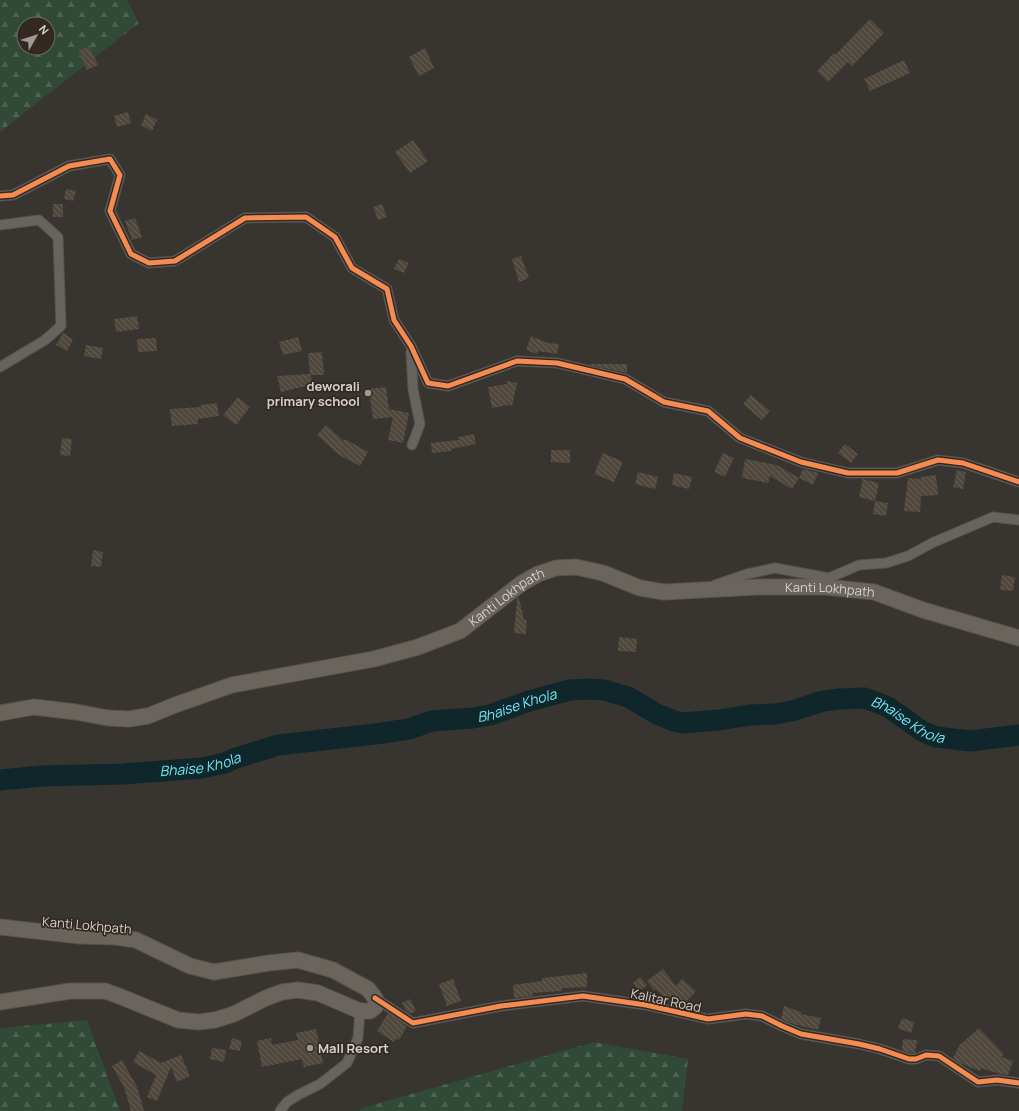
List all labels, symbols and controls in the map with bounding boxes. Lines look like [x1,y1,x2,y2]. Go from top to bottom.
north arrow [16,16,56,56]
text: N [36,22,53,37]
place label: deworali primary school [267,377,360,410]
marker: deworali primary school [363,388,373,398]
street label: Kanti Lokhpath [465,564,547,630]
street label: Kanti Lokhpath [785,578,876,601]
water label: Bhaise Khola [476,684,560,726]
water label: Bhaise Khola [869,691,946,747]
water label: Bhaise Khola [159,747,244,780]
street label: Kanti Lokhpath [41,912,133,938]
street label: Kalitar Road [629,984,703,1016]
place label: Mall Resort [318,1039,389,1057]
marker: Mall Resort [305,1043,315,1053]

